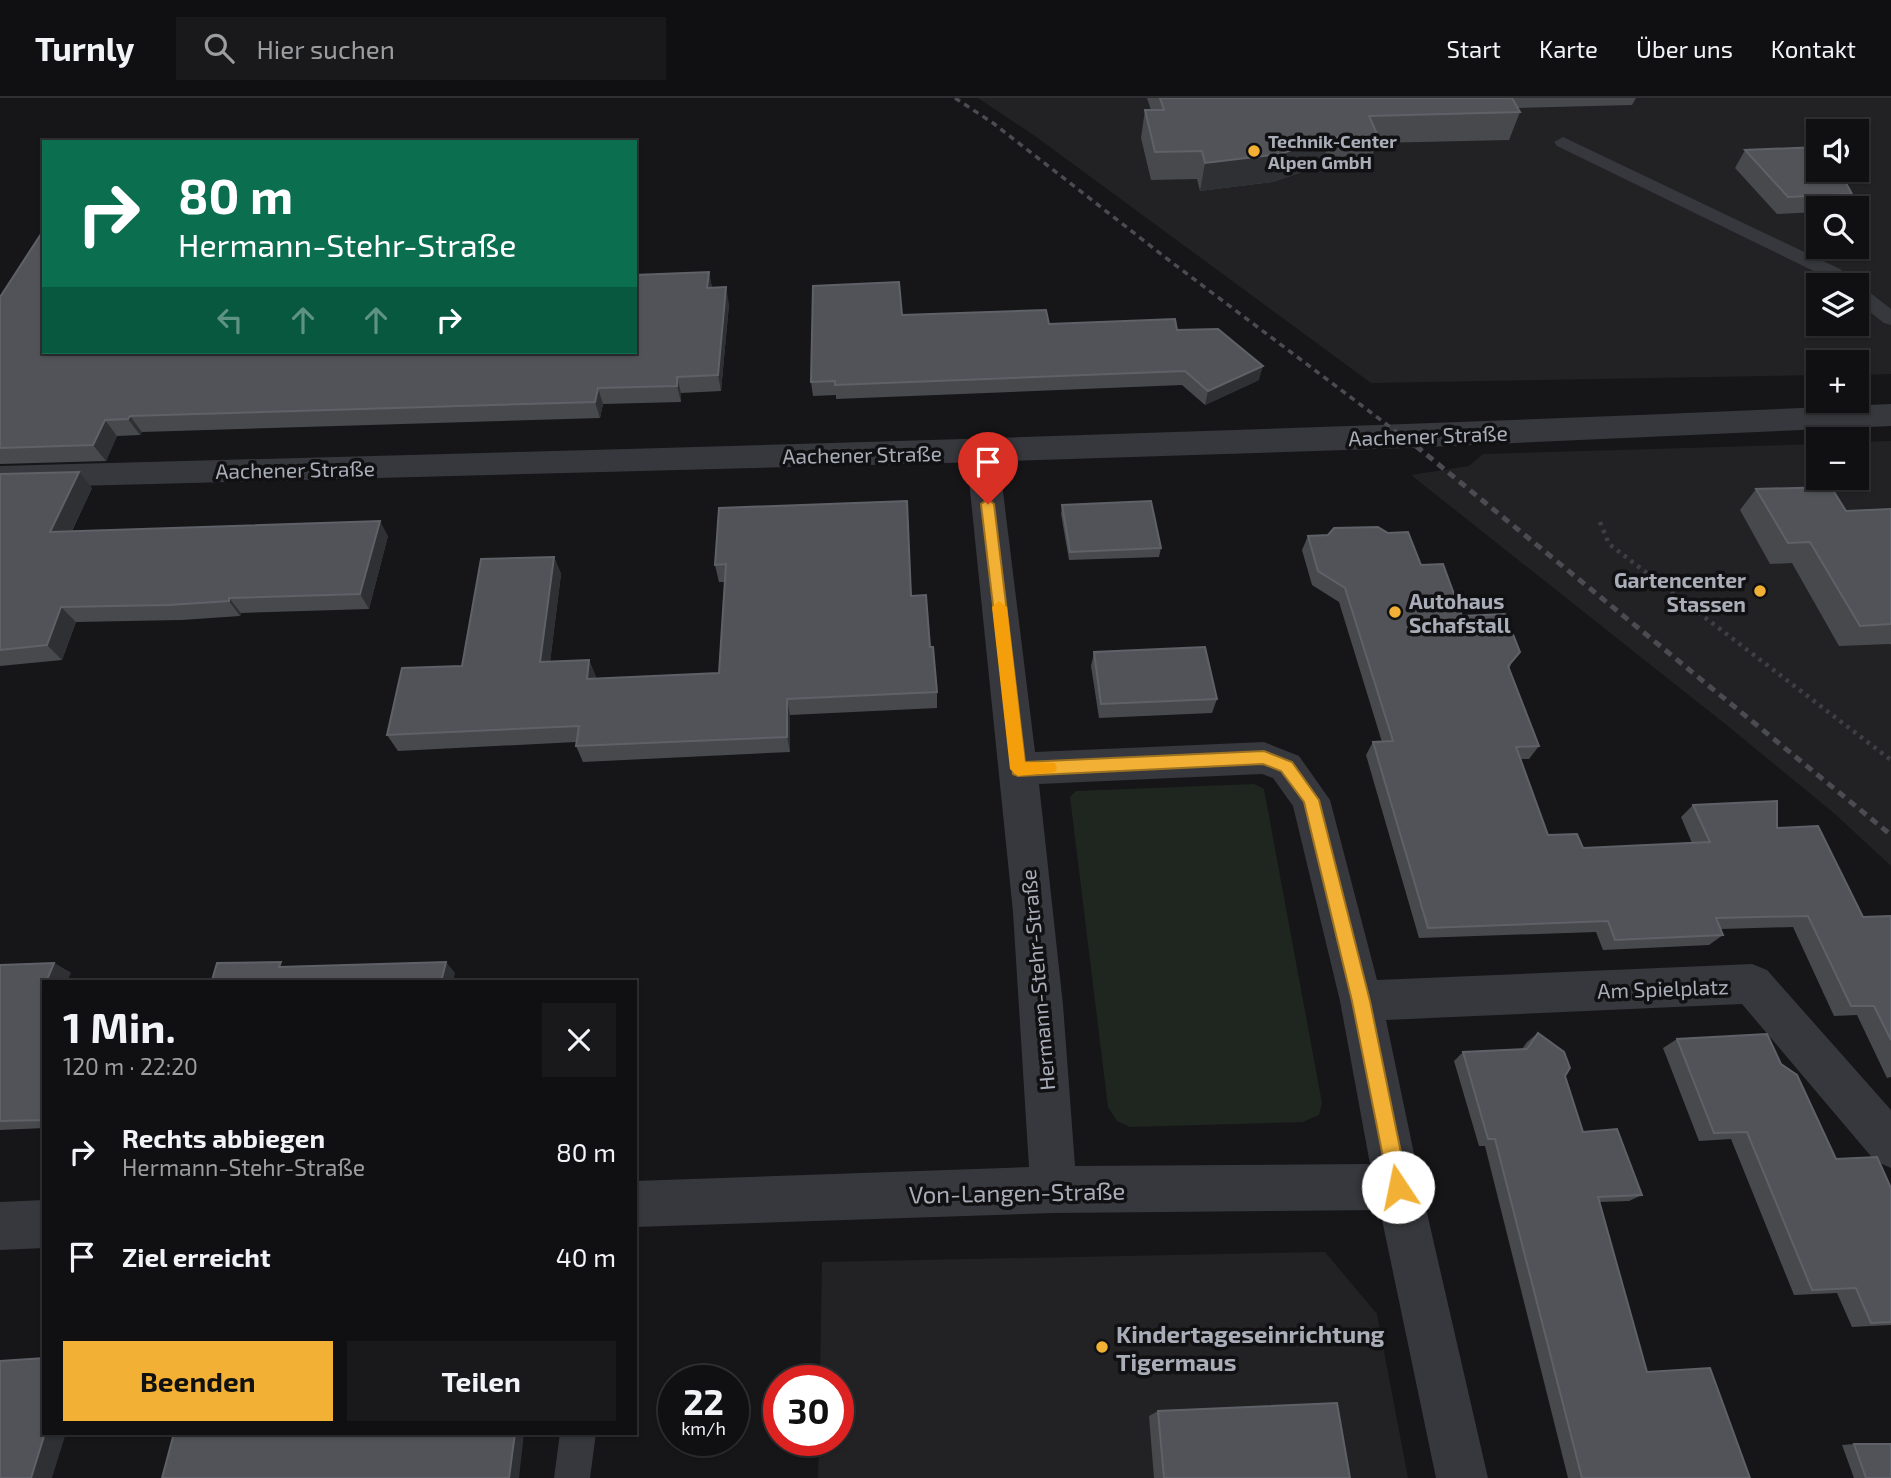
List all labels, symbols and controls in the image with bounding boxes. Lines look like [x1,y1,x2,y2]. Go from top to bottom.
search box [176,17,666,80]
text: Turnly [35,28,134,68]
icon: search [200,29,238,67]
text: Hier suchen [256,33,395,64]
text: Start [1447,34,1501,63]
text: Karte [1539,34,1598,63]
text: Über uns [1636,34,1733,63]
text: Kontakt [1771,34,1856,63]
map controls [1806,119,1869,490]
button: sound [1806,119,1869,182]
place label: Technik-Center Alpen GmbH [1268,130,1397,173]
marker: Technik-Center Alpen GmbH [1246,143,1262,159]
text: 80 m [178,165,293,224]
icon: right [63,168,154,259]
button: search [1806,196,1869,259]
text: Hermann-Stehr-Straße [178,225,516,263]
button: layers [1806,273,1869,336]
icon: left [211,301,249,339]
icon: ahead [284,301,322,339]
icon: ahead [357,301,395,339]
icon: right [430,301,468,339]
button: + [1806,350,1869,413]
street label: Aachener Straße [1348,420,1508,450]
button: − [1806,427,1869,490]
pin [958,432,1018,504]
street label: Aachener Straße [782,440,942,468]
icon: arrive [969,443,1007,481]
street label: Aachener Straße [215,455,375,483]
place label: Gartencenter Stassen [1614,567,1746,616]
marker: Gartencenter Stassen [1752,583,1768,599]
place label: Autohaus Schafstall [1409,588,1511,637]
marker: Autohaus Schafstall [1387,604,1403,620]
street label: Hermann-Stehr-Straße [1015,868,1059,1092]
street label: Am Spielplatz [1597,973,1729,1003]
text: 1 Min. [63,1001,176,1051]
button: close [542,1003,616,1077]
text: 120 m · 22:20 [63,1052,198,1080]
text: Rechts abbiegen [122,1122,325,1153]
icon: right [63,1133,101,1171]
text: 80 m [556,1136,616,1167]
position arrow [1361,1150,1435,1224]
text: Hermann-Stehr-Straße [122,1153,365,1181]
street label: Von-Langen-Straße [909,1176,1125,1208]
icon: arrive [63,1238,101,1276]
text: Ziel erreicht [122,1241,271,1272]
text: 40 m [556,1241,616,1272]
place label: Kindertageseinrichtung Tigermaus [1116,1319,1385,1376]
marker: Kindertageseinrichtung Tigermaus [1094,1339,1110,1355]
button: Beenden [63,1341,333,1421]
button: Teilen [347,1341,616,1421]
speed limit sign: 30 [763,1365,854,1456]
text: 22 [683,1380,724,1422]
text: km/h [681,1417,726,1439]

